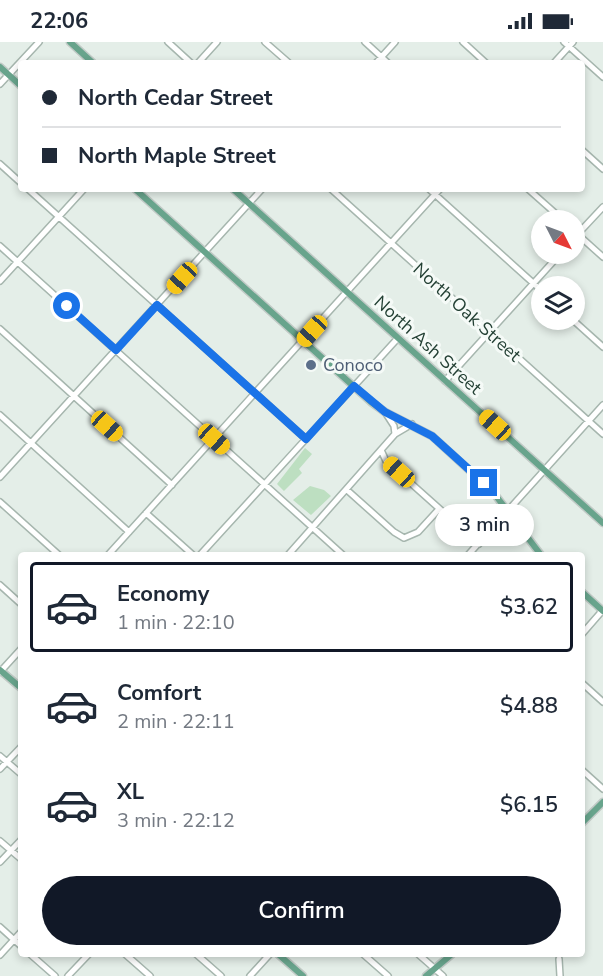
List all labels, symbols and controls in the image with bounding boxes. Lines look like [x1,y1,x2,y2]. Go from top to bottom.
text: 22:06 [30,6,88,36]
text: North Cedar Street [78,83,272,113]
text: North Maple Street [78,141,276,171]
north arrow [531,210,585,264]
map controls [531,210,585,330]
street label: North Oak Street [408,257,527,367]
car [163,259,201,297]
button: layers [531,276,585,330]
street label: North Ash Street [369,290,487,400]
route start [53,292,80,319]
car [293,312,331,350]
place label: Conoco [323,353,383,377]
marker: Conoco [304,358,318,372]
car [476,406,514,444]
car [88,407,126,445]
car [195,420,233,458]
car [380,453,418,491]
route end [470,469,497,496]
callout: 3 min [434,504,534,546]
text: 3 min [459,511,510,538]
text: Economy [117,579,209,609]
icon: car [45,580,99,634]
text: $3.62 [500,592,558,622]
text: 1 min · 22:10 [117,609,235,636]
text: Comfort [117,678,201,708]
icon: car [45,679,99,733]
text: $4.88 [500,691,558,721]
text: 2 min · 22:11 [117,708,235,735]
text: XL [117,777,144,807]
icon: car [45,778,99,832]
text: $6.15 [500,790,558,820]
text: 3 min · 22:12 [117,807,235,834]
button: Confirm [42,876,561,945]

